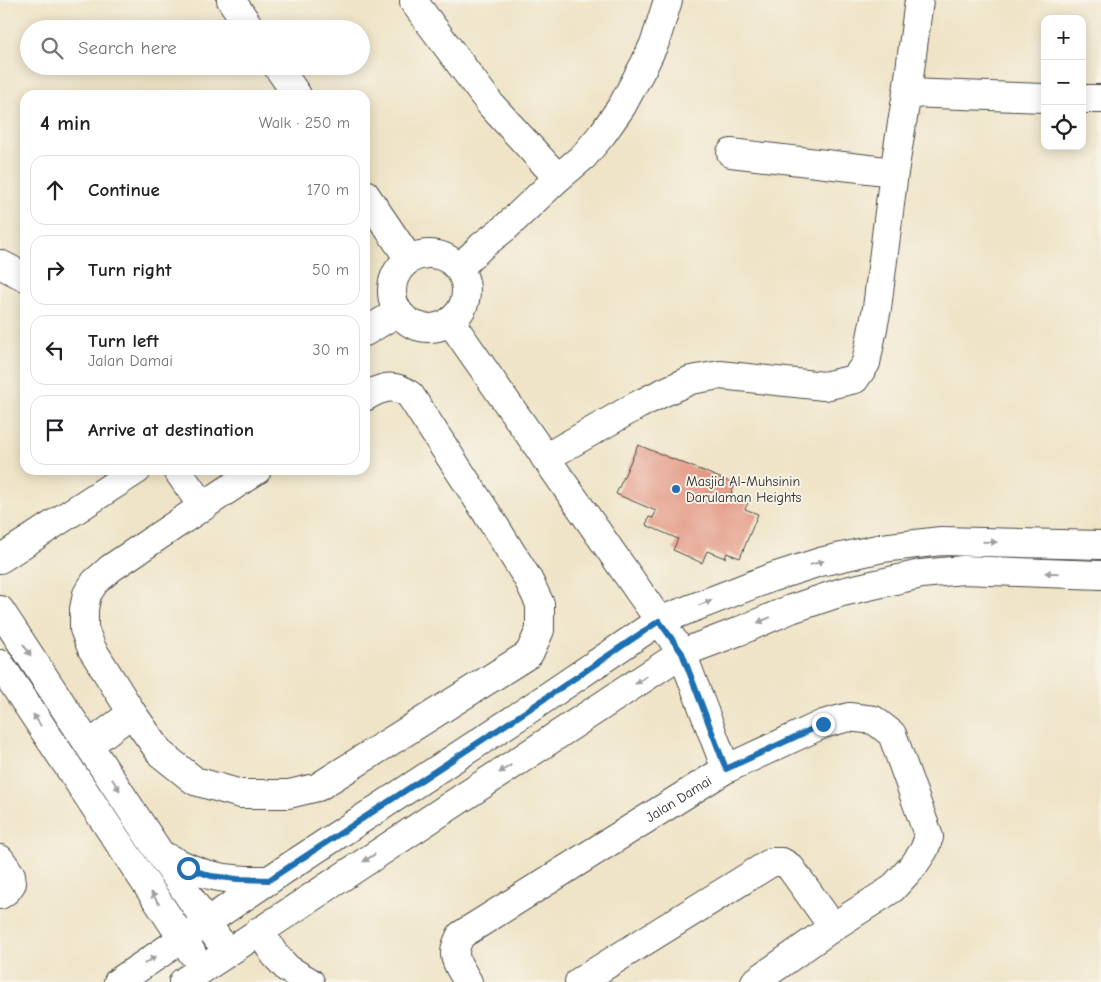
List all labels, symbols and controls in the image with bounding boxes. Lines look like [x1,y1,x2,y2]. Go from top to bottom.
map controls [1041,15,1086,150]
button: + [1041,15,1086,60]
search box [20,20,370,75]
icon: search [38,34,66,62]
text: Search here [78,37,177,59]
button: − [1041,60,1086,105]
button: locate [1041,105,1086,150]
text: 4 min [40,111,91,135]
text: Walk · 250 m [259,114,350,132]
icon: ahead [41,176,69,204]
text: Continue [88,179,160,201]
text: 170 m [307,181,349,199]
icon: right [41,256,69,284]
text: Turn right [88,259,172,281]
text: 50 m [312,261,349,279]
text: Turn left [88,330,159,352]
icon: left [41,336,69,364]
text: 30 m [313,341,349,359]
text: Jalan Damai [88,352,173,370]
icon: arrive [41,416,69,444]
text: Arrive at destination [88,419,254,441]
place label: Masjid Al-Muhsinin Darulaman Heights [686,473,801,506]
marker: Masjid Al-Muhsinin Darulaman Heights [670,483,682,495]
one-way arrow [982,538,998,546]
one-way arrow [809,559,824,567]
one-way arrow [1044,569,1060,577]
one-way arrow [697,599,712,606]
one-way arrow [757,617,771,625]
one-way arrow [22,644,32,657]
one-way arrow [634,675,648,685]
one-way arrow [32,713,42,727]
route end [812,713,835,736]
one-way arrow [498,764,512,774]
street label: Jalan Damai [643,772,715,826]
one-way arrow [111,779,120,792]
one-way arrow [363,854,376,863]
route start [177,857,200,880]
one-way arrow [150,891,160,905]
one-way arrow [143,955,157,965]

